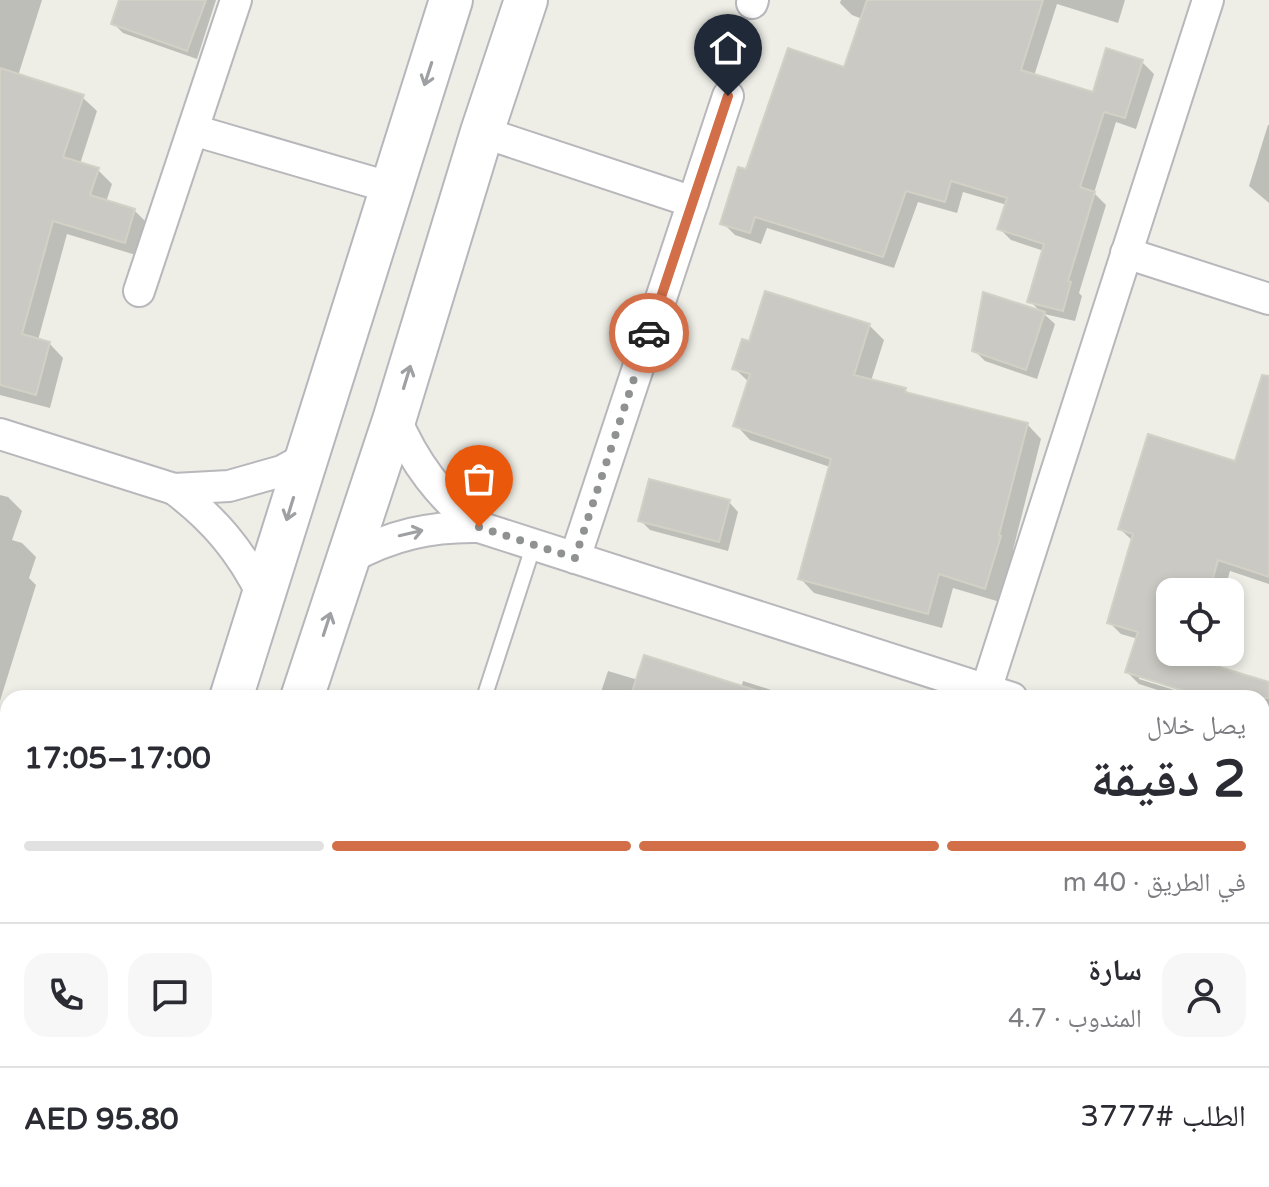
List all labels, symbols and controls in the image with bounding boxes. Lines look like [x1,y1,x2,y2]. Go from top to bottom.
pin [694,14.0,762,96]
icon: home [706,26,750,70]
one-way arrow [420,61,435,87]
courier [609,293,689,373]
icon: car [627,311,671,355]
one-way arrow [400,364,415,390]
pin [445,445,513,527]
icon: bag [457,457,501,501]
one-way arrow [282,496,296,521]
one-way arrow [398,524,424,539]
map controls [1156,578,1244,666]
button: locate [1156,578,1244,666]
one-way arrow [320,612,335,637]
text: يصل خلال [1147,710,1246,741]
text: 17:00–17:05 [24,740,211,777]
text: 2 دقيقة [1091,748,1246,811]
text: في الطريق · 40 m [1063,867,1246,898]
text: سارة [1088,952,1142,989]
button: phone [24,953,108,1037]
button: chat [128,953,212,1037]
button: person [1162,953,1246,1037]
text: المندوب · 4.7 [1008,1003,1142,1034]
text: الطلب #3777 [1080,1098,1246,1135]
text: AED 95.80 [24,1101,179,1138]

